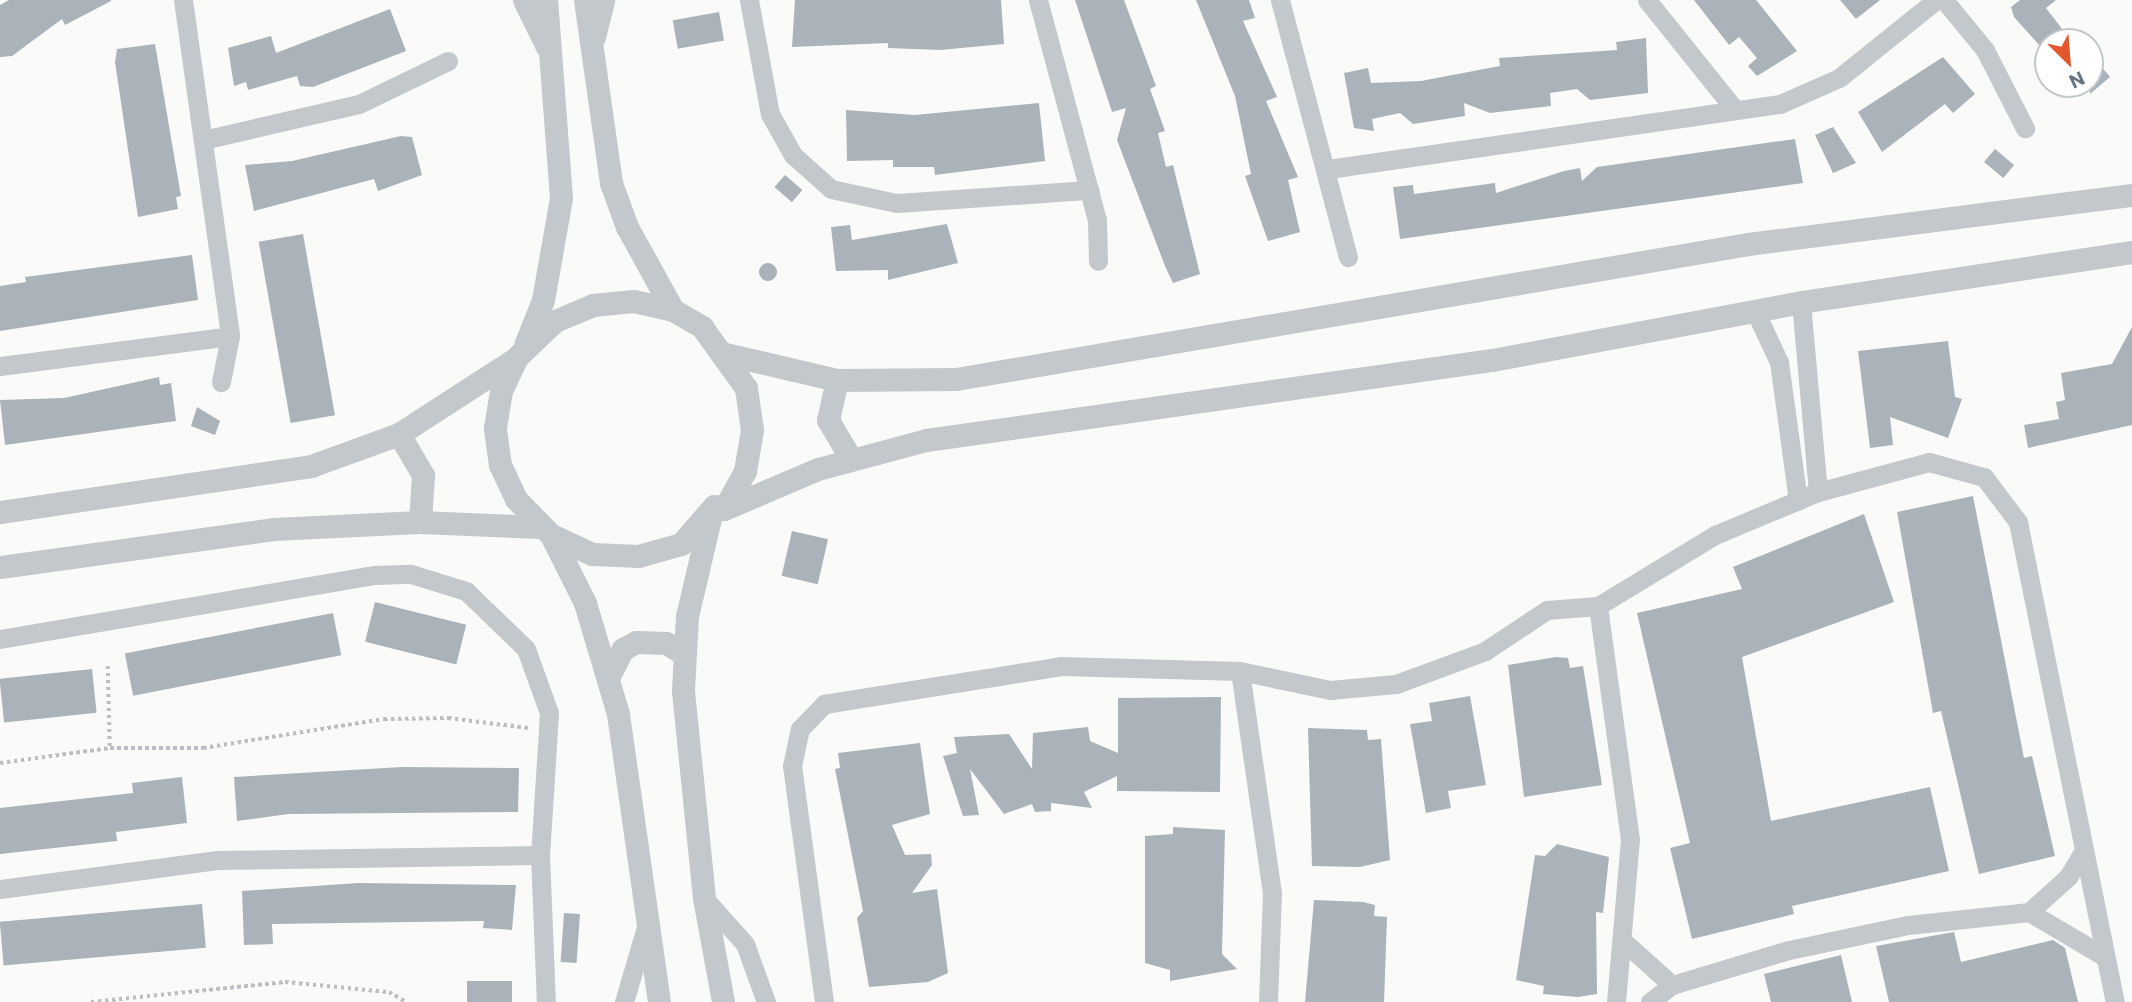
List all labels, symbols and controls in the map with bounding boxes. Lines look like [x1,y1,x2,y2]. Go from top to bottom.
north arrow [2034,28,2104,98]
text: N [2066,67,2089,94]

